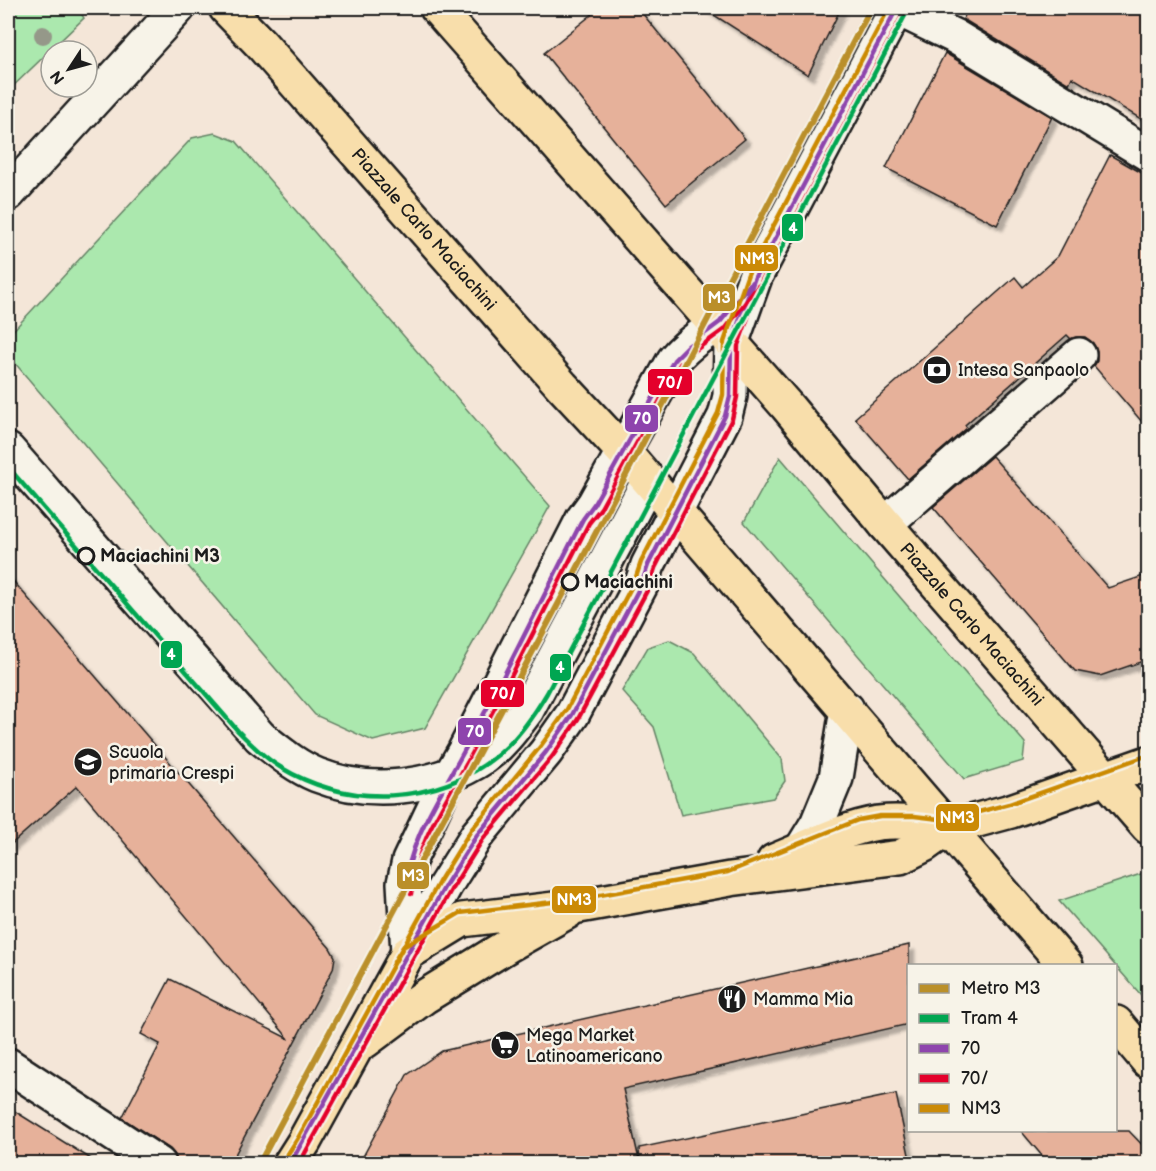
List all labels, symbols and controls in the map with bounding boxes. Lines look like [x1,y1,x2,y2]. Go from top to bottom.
north arrow [39,39,99,99]
text: N [47,66,69,87]
street label: Piazzale Carlo Maciachini [347,144,501,315]
line badge: 4 [781,213,804,242]
text: 4 [788,220,798,239]
line badge: NM3 [734,244,779,272]
text: NM3 [739,250,775,269]
line badge: M3 [702,283,736,312]
text: M3 [707,289,731,308]
bank icon: Intesa Sanpaolo [921,354,953,386]
place label: Intesa Sanpaolo [958,360,1089,381]
line badge: 70/ [647,368,693,396]
text: 70/ [657,374,683,393]
line badge: 70 [624,404,659,433]
text: 70 [633,410,651,429]
street label: Piazzale Carlo Maciachini [896,538,1048,710]
place label: Maciachini M3 [100,546,220,567]
marker: Maciachini M3 [77,547,95,565]
place label: Maciachini [584,572,673,593]
marker: Maciachini [561,573,579,591]
line badge: 4 [160,640,183,669]
text: 4 [166,646,176,665]
line badge: 4 [549,653,572,682]
text: 4 [555,659,565,678]
line badge: 70/ [480,679,525,708]
text: 70/ [490,685,516,704]
line badge: 70 [457,717,492,746]
text: 70 [466,723,484,742]
place label: Scuola primaria Crespi [109,742,234,784]
school or university icon: Scuola primaria Crespi [72,746,104,778]
line badge: NM3 [935,803,980,832]
text: NM3 [939,809,975,828]
line badge: M3 [396,861,430,890]
text: M3 [401,867,425,886]
line badge: NM3 [551,885,597,914]
text: NM3 [556,891,592,910]
legend [907,964,1117,1132]
text: Metro M3 [961,978,1041,999]
restaurant icon: Mamma Mia [716,983,748,1015]
place label: Mamma Mia [753,989,853,1010]
text: Tram 4 [961,1008,1018,1029]
place label: Mega Market Latinoamericano [526,1025,663,1067]
supermarket icon: Mega Market Latinoamericano [489,1029,521,1061]
text: 70 [961,1038,980,1059]
text: 70/ [961,1068,989,1089]
text: NM3 [961,1098,1001,1119]

